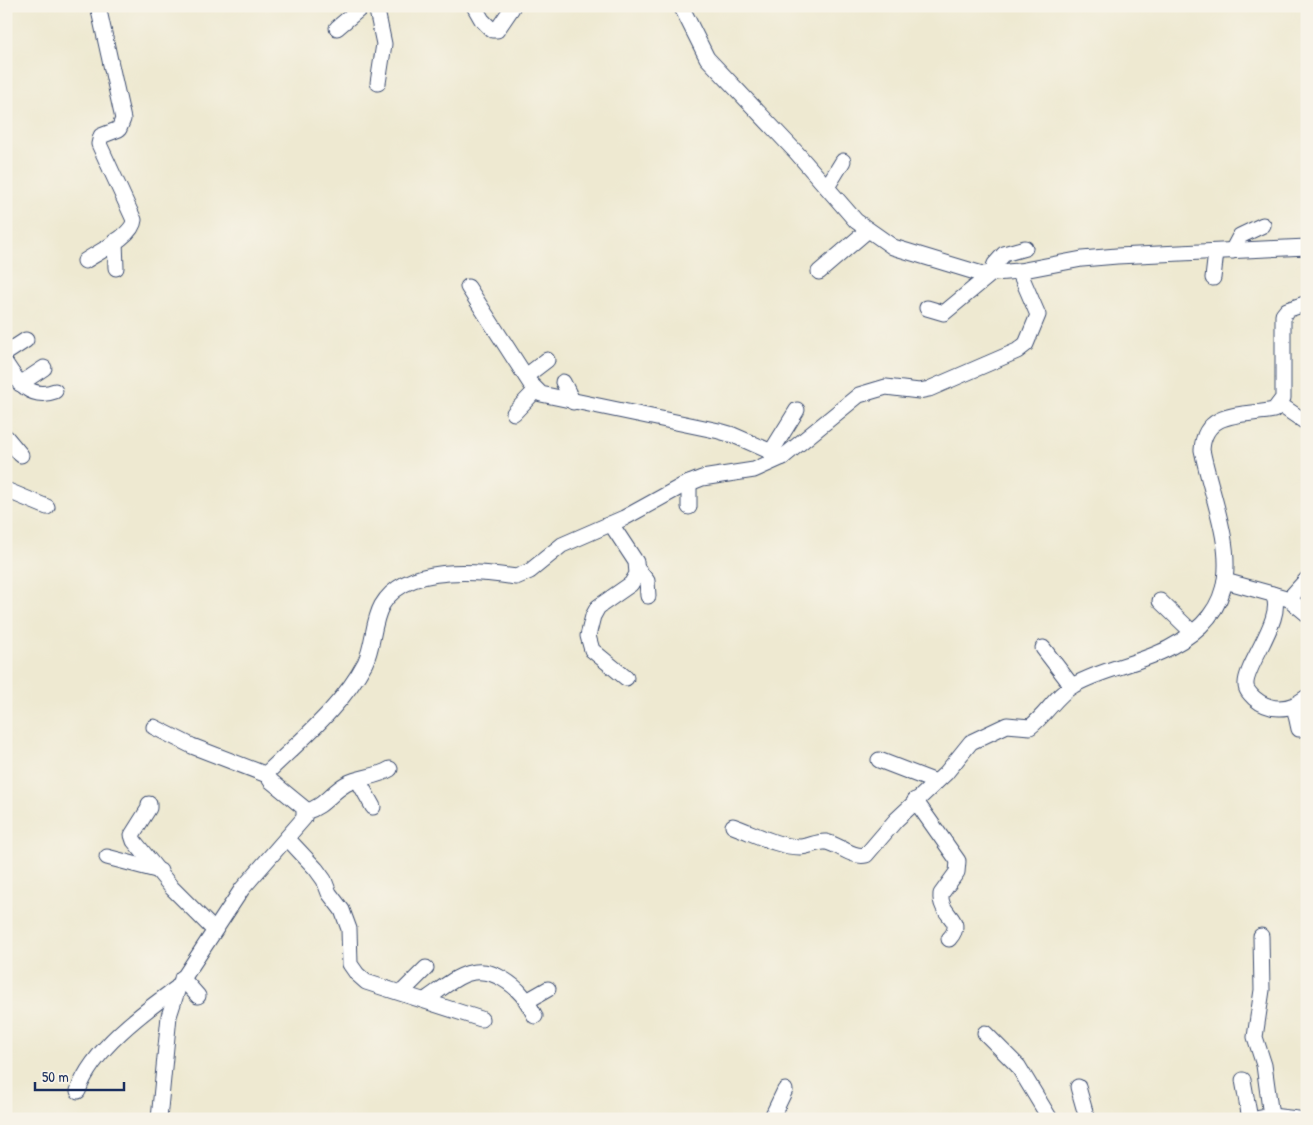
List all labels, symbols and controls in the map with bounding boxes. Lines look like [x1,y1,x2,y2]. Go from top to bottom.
scale bar [35,1060,124,1092]
text: 50 m [42,1066,69,1087]

